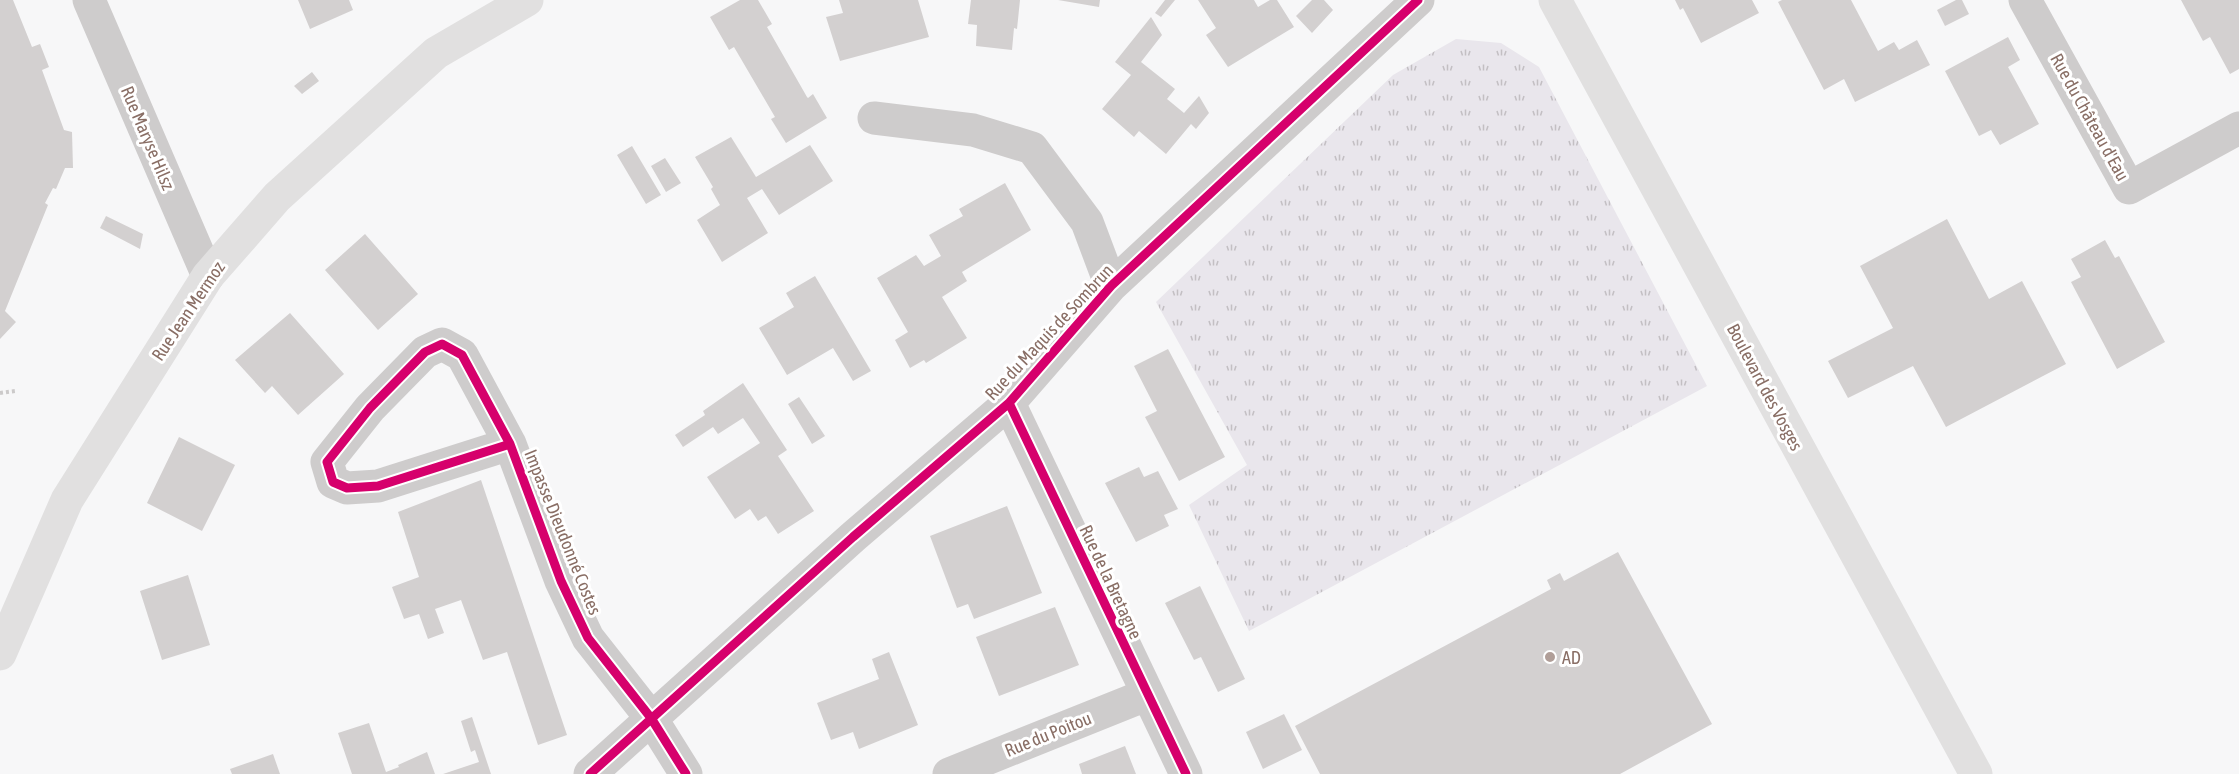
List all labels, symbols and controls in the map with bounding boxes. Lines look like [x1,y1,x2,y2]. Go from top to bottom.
street label: Rue du Château d'Eau [2046,50,2134,184]
street label: Rue Maryse Hilsz [117,83,179,194]
street label: Rue Jean Mermoz [147,257,229,365]
street label: Rue du Maquis de Sombrun [981,260,1117,404]
street label: Boulevard des Vosges [1723,320,1807,454]
street label: Impasse Dieudonné Costes [520,446,606,618]
street label: Rue de la Bretagne [1075,522,1147,642]
place label: AD [1562,647,1581,668]
marker: AD [1543,650,1557,664]
street label: Rue du Poitou [1002,707,1094,761]

